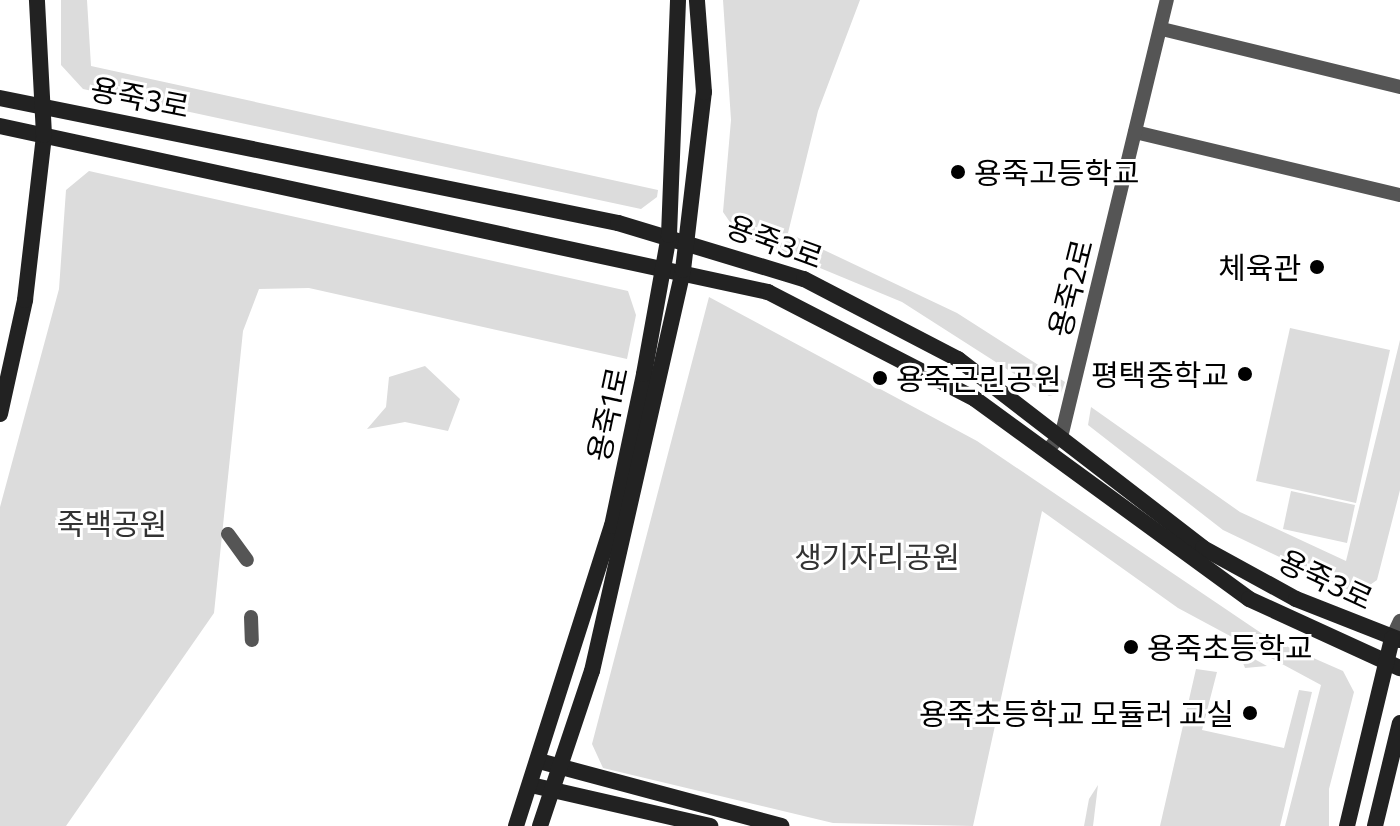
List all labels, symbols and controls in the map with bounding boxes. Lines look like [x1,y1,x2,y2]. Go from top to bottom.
street label: 용죽3로 [88,70,192,124]
place label: 용죽고등학교 [974,154,1140,190]
marker: 용죽고등학교 [949,163,967,181]
street label: 용죽3로 [722,207,828,275]
street label: 용죽2로 [1041,235,1099,341]
place label: 체육관 [1218,249,1301,285]
marker: 체육관 [1308,258,1326,276]
place label: 평택중학교 [1091,356,1229,392]
place label: 용죽근린공원 [896,360,1062,396]
street label: 용죽1로 [579,363,635,465]
marker: 평택중학교 [1236,365,1254,383]
marker: 용죽근린공원 [871,369,889,387]
park label: 죽백공원 [57,505,167,541]
park label: 생기자리공원 [794,538,960,574]
street label: 용죽3로 [1273,542,1379,616]
place label: 용죽초등학교 [1147,629,1313,665]
marker: 용죽초등학교 [1122,638,1140,656]
place label: 용죽초등학교 모듈러 교실 [919,695,1234,731]
marker: 용죽초등학교 모듈러 교실 [1241,704,1259,722]

